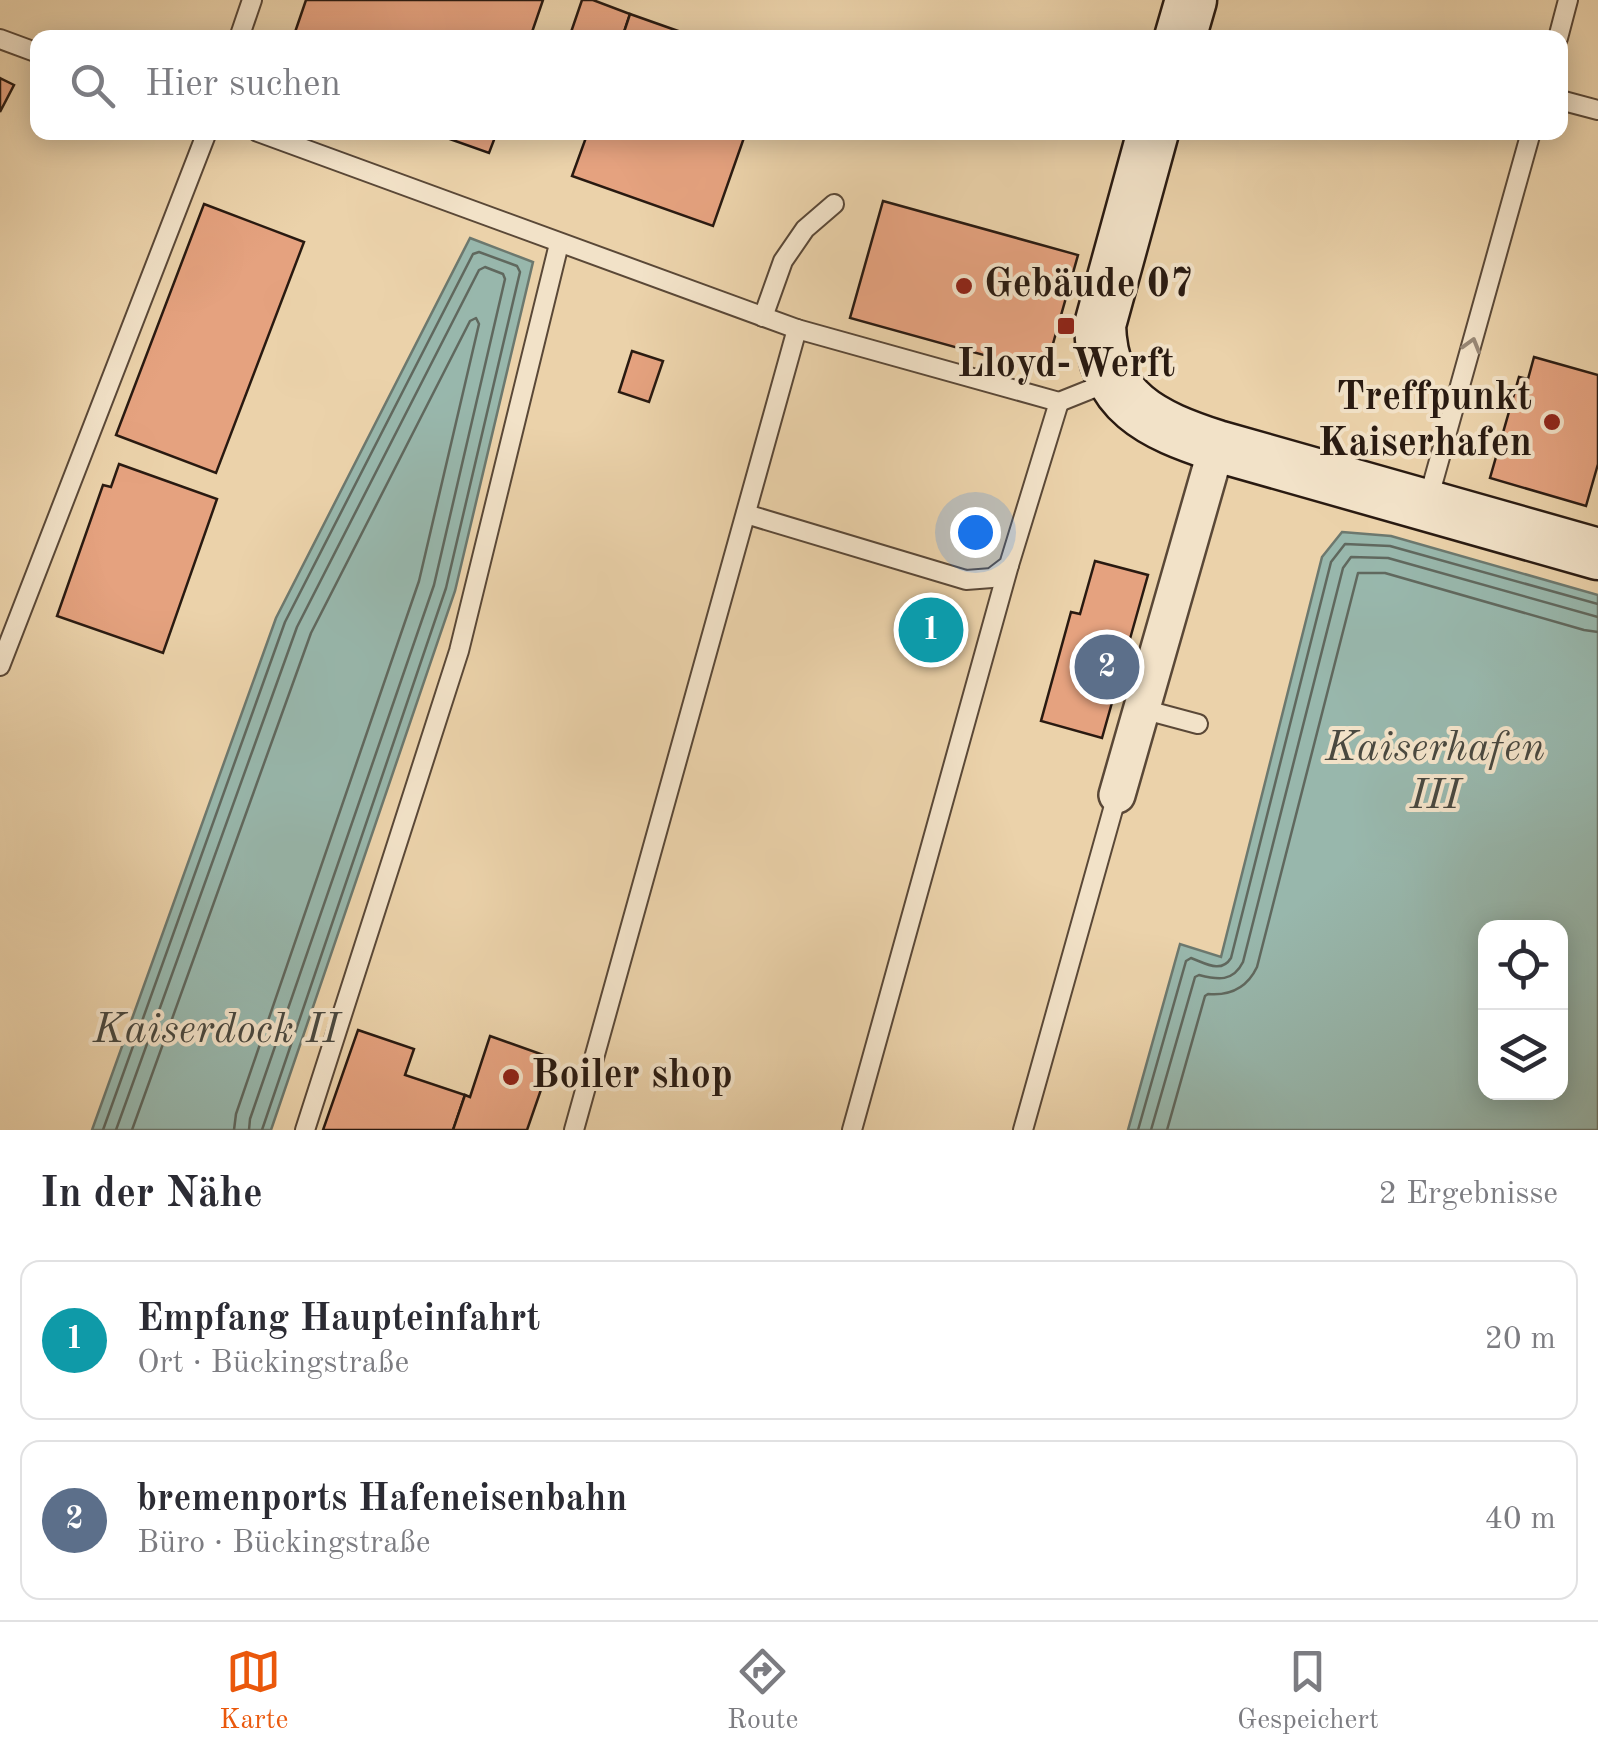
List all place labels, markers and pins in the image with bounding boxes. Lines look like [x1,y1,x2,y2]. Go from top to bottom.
place label: Gebäude 07 [984,266,1193,306]
marker: Gebäude 07 [953,275,975,297]
marker: Lloyd-Werft [1055,315,1077,337]
place label: Lloyd-Werft [957,346,1175,386]
place label: Treffpunkt Kaiserhafen [1318,379,1532,465]
marker: Treffpunkt Kaiserhafen [1541,411,1563,433]
pin: 1 [898,592,964,668]
pin: 2 [1074,630,1140,704]
place label: Boiler shop [531,1057,733,1097]
marker: Boiler shop [500,1066,522,1088]

